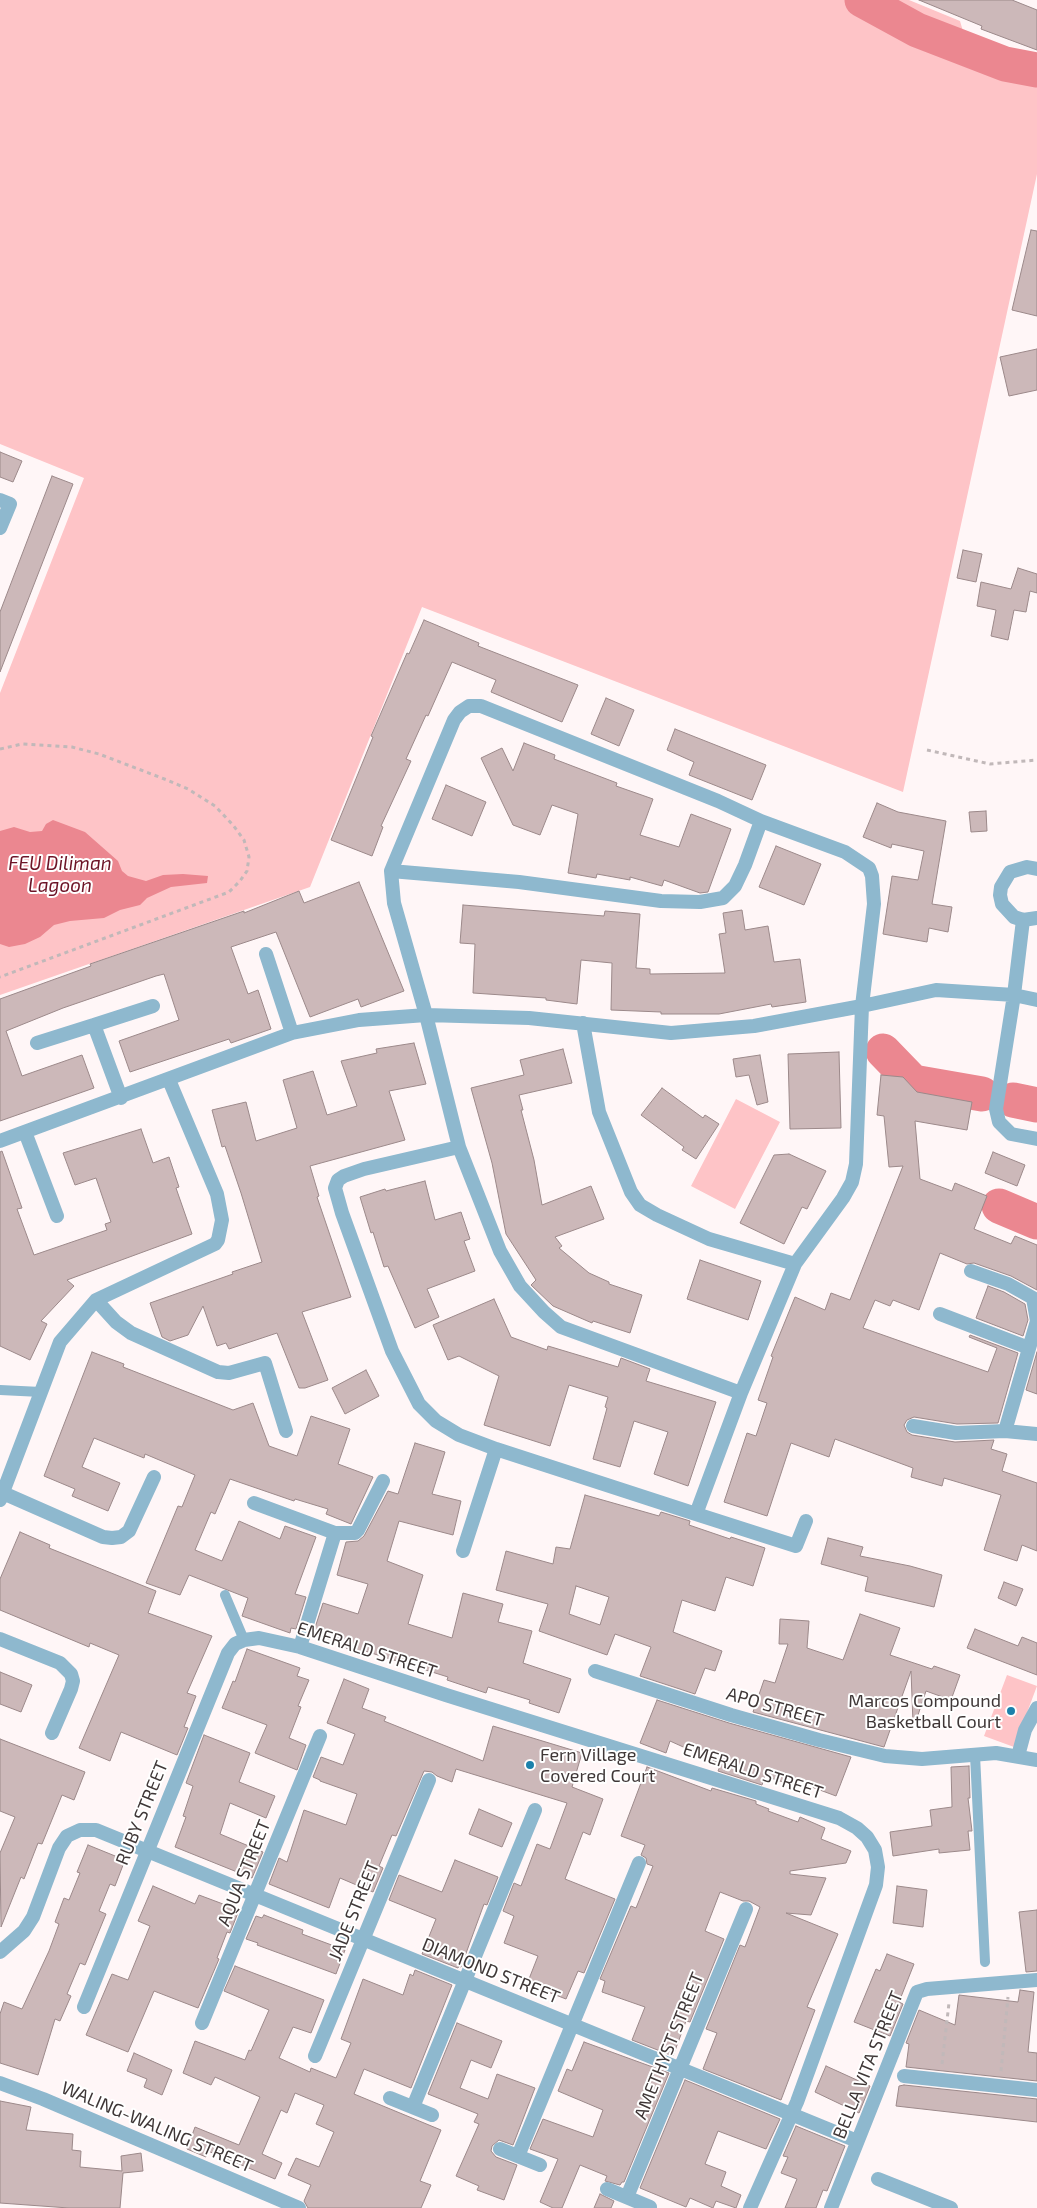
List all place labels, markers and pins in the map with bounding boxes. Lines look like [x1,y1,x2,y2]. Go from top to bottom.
place label: Marcos Compound Basketball Court [848,1690,1001,1732]
marker: Marcos Compound Basketball Court [1005,1705,1017,1717]
place label: Fern Village Covered Court [540,1744,655,1786]
marker: Fern Village Covered Court [524,1759,536,1771]

